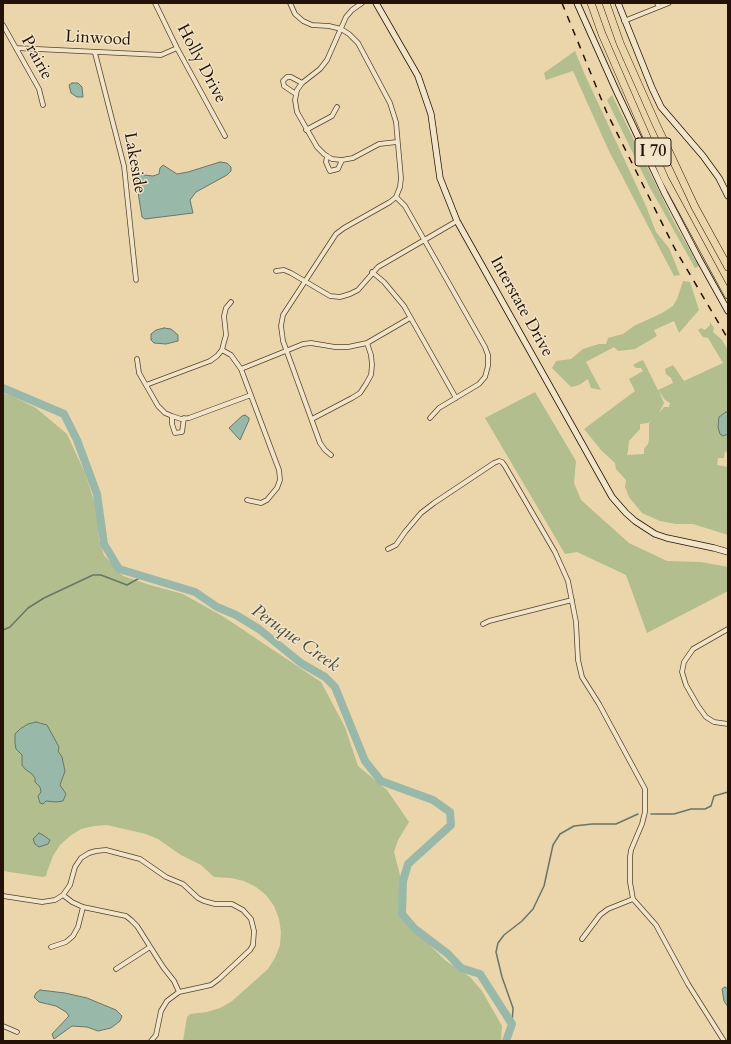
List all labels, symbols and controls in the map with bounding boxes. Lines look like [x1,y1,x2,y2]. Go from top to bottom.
street label: Holly Drive [172,21,230,107]
street label: Linwood [65,27,131,51]
street label: Prairie [16,32,56,84]
street label: Lakeside [119,131,149,195]
road number: I 70 [635,138,671,166]
street label: Interstate Drive [485,253,557,361]
water label: Peruque Creek [247,601,343,677]

